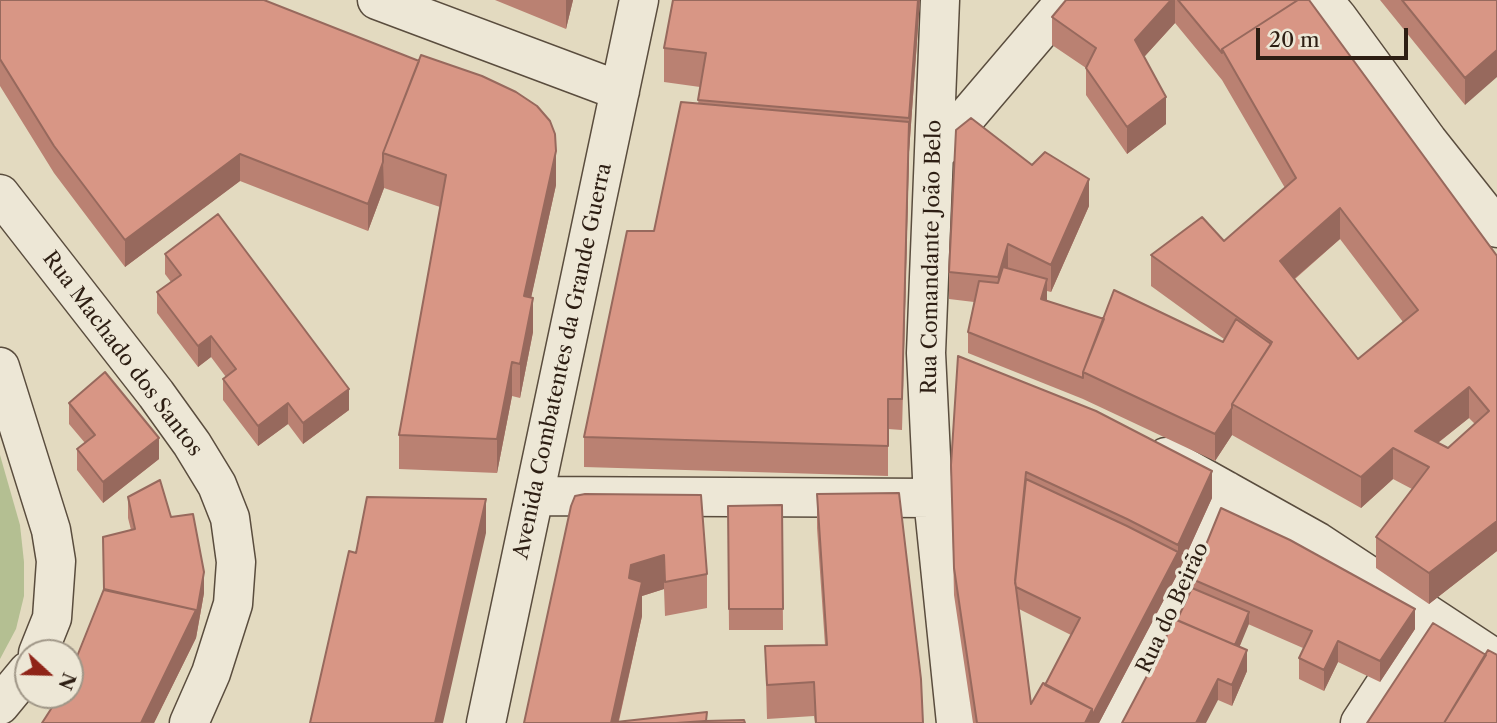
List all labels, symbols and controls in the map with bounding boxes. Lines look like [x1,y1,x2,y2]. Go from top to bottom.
scale bar [1259,14,1411,58]
text: 20 m [1269,27,1320,52]
street label: Rua Comandante João Belo [917,119,947,395]
street label: Avenida Combatentes da Grande Guerra [509,161,617,561]
street label: Rua Machado dos Santos [37,247,207,461]
street label: Rua do Beirão [1132,538,1214,678]
north arrow [14,639,84,709]
text: N [53,669,81,693]

